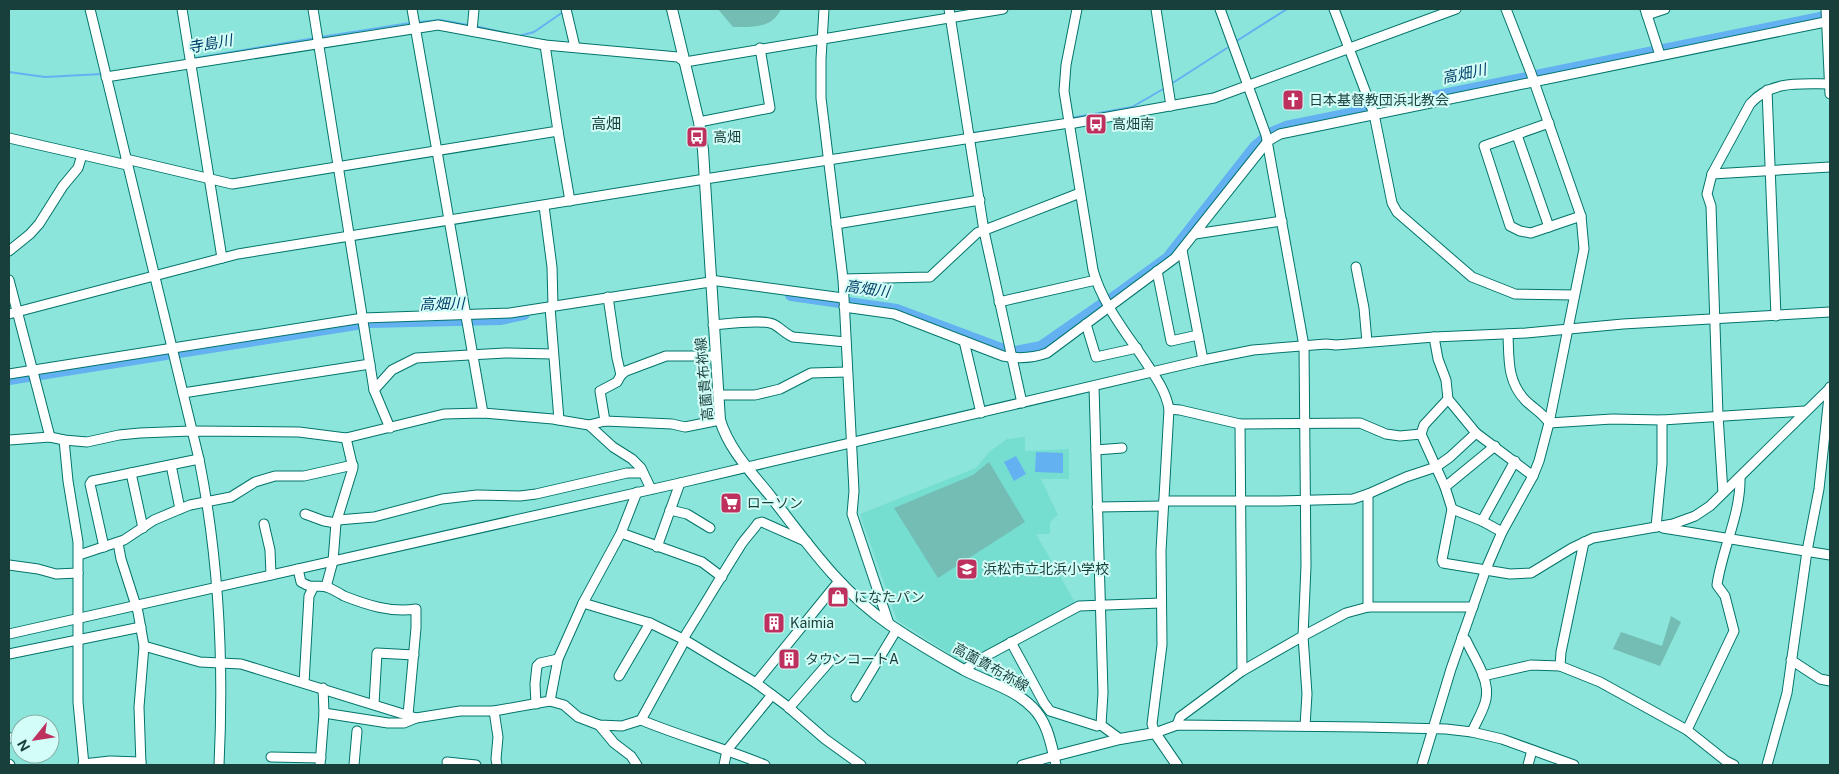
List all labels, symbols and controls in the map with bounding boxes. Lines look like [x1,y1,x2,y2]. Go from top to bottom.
water label: 寺島川 [186,31,236,56]
water label: 高畑川 [1440,60,1490,87]
church icon: 日本基督教団浜北教会 [1281,88,1305,112]
place label: 日本基督教団浜北教会 [1309,92,1449,108]
bus stop icon: 高畑南 [1084,112,1108,136]
district label: 高畑 [591,115,621,132]
place label: 高畑南 [1112,116,1154,132]
bus stop icon: 高畑 [685,125,709,149]
place label: 高畑 [713,129,741,145]
water label: 高畑川 [844,277,893,300]
water label: 高畑川 [419,295,467,312]
street label: 高薗貴布祢線 [692,336,716,422]
supermarket icon: ローソン [719,491,743,515]
place label: ローソン [747,495,803,511]
school or university icon: 浜松市立北浜小学校 [955,557,979,581]
place label: 浜松市立北浜小学校 [983,561,1109,577]
shop icon: になたパン [826,585,850,609]
place label: になたパン [854,589,925,605]
building icon: Kaimia [762,611,786,635]
place label: Kaimia [790,615,834,631]
street label: 高薗貴布祢線 [950,640,1032,694]
building icon: タウンコートA [777,647,801,671]
place label: タウンコートA [805,651,899,667]
north arrow [10,714,60,764]
text: N [14,737,33,754]

